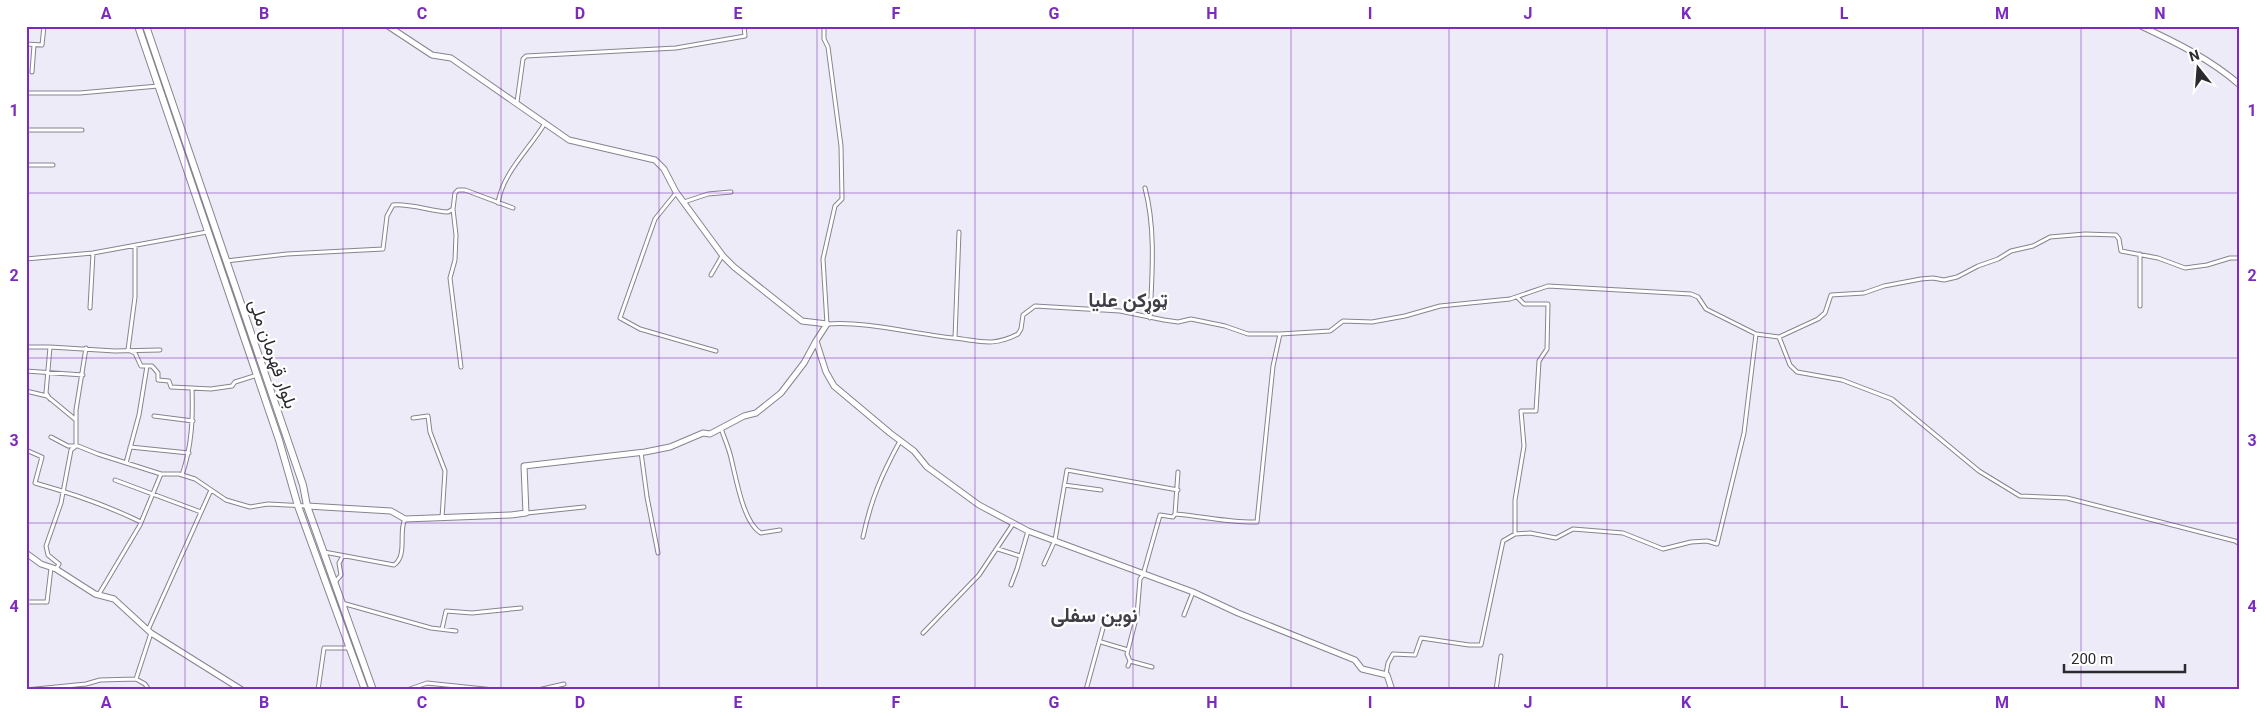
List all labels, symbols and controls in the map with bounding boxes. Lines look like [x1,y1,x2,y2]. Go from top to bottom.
text: A [101,4,112,23]
text: B [259,4,269,23]
text: C [417,4,427,23]
text: D [575,4,585,23]
text: E [734,4,743,23]
text: F [892,4,901,23]
text: G [1049,4,1060,23]
text: H [1206,4,1218,23]
text: I [1368,4,1372,23]
text: J [1524,4,1532,23]
text: K [1681,4,1692,23]
text: L [1840,4,1849,23]
text: M [1995,4,2009,23]
text: N [2154,4,2166,23]
north arrow [2174,42,2224,92]
text: N [2187,46,2201,65]
text: 1 [9,101,19,120]
text: 1 [2247,101,2257,120]
text: 2 [9,266,19,285]
text: 2 [2247,266,2257,285]
district label: ټوړکن علیا [1088,288,1168,315]
street label: بلوار قهرمان ملی [244,296,302,412]
text: 3 [9,431,19,450]
text: 3 [2247,431,2257,450]
text: 4 [9,597,19,616]
text: 4 [2247,597,2257,616]
district label: نوین سفلى [1050,603,1138,628]
scale bar [2064,641,2185,673]
text: 200 m [2071,650,2113,668]
text: A [101,693,112,712]
text: B [259,693,269,712]
text: C [417,693,427,712]
text: D [575,693,585,712]
text: E [734,693,743,712]
text: F [892,693,901,712]
text: G [1049,693,1060,712]
text: H [1206,693,1218,712]
text: I [1368,693,1372,712]
text: J [1524,693,1532,712]
text: K [1681,693,1692,712]
text: L [1840,693,1849,712]
text: M [1995,693,2009,712]
text: N [2154,693,2166,712]

